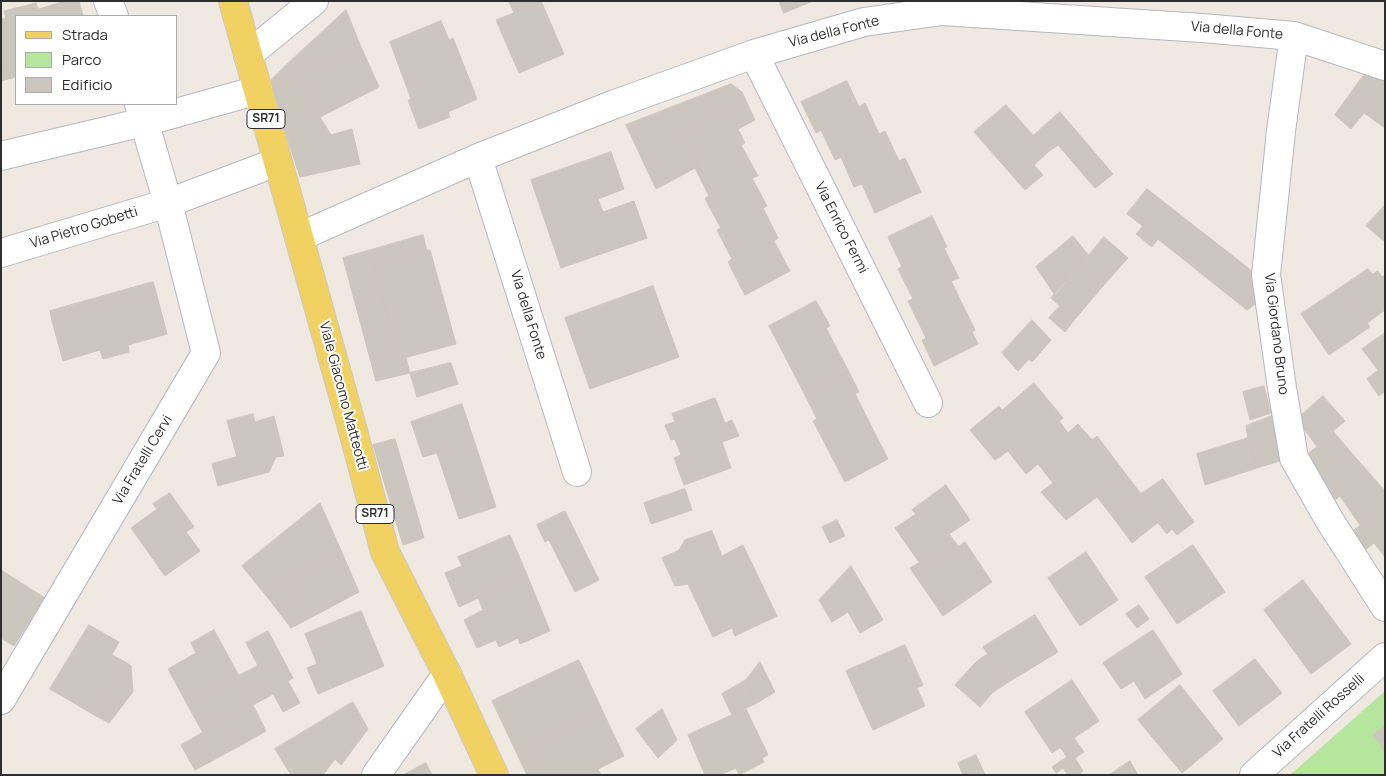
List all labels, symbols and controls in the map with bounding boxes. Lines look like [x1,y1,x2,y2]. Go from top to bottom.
street label: Via della Fonte [787,13,881,51]
legend [15,15,178,105]
street label: Via della Fonte [1190,19,1284,43]
text: Strada [62,24,108,45]
text: Parco [62,49,101,70]
text: Edificio [62,74,112,95]
road number: SR71 [247,110,285,128]
street label: Via Enrico Fermi [811,179,871,277]
street label: Via Pietro Gobetti [28,204,140,252]
street label: Via della Fonte [506,268,550,362]
street label: Via Giordano Bruno [1260,272,1292,396]
street label: Viale Giacomo Matteotti [315,320,371,472]
street label: Via Fratelli Cervi [110,412,176,508]
road number: SR71 [356,504,394,524]
street label: Via Fratelli Rosselli [1270,670,1368,762]

